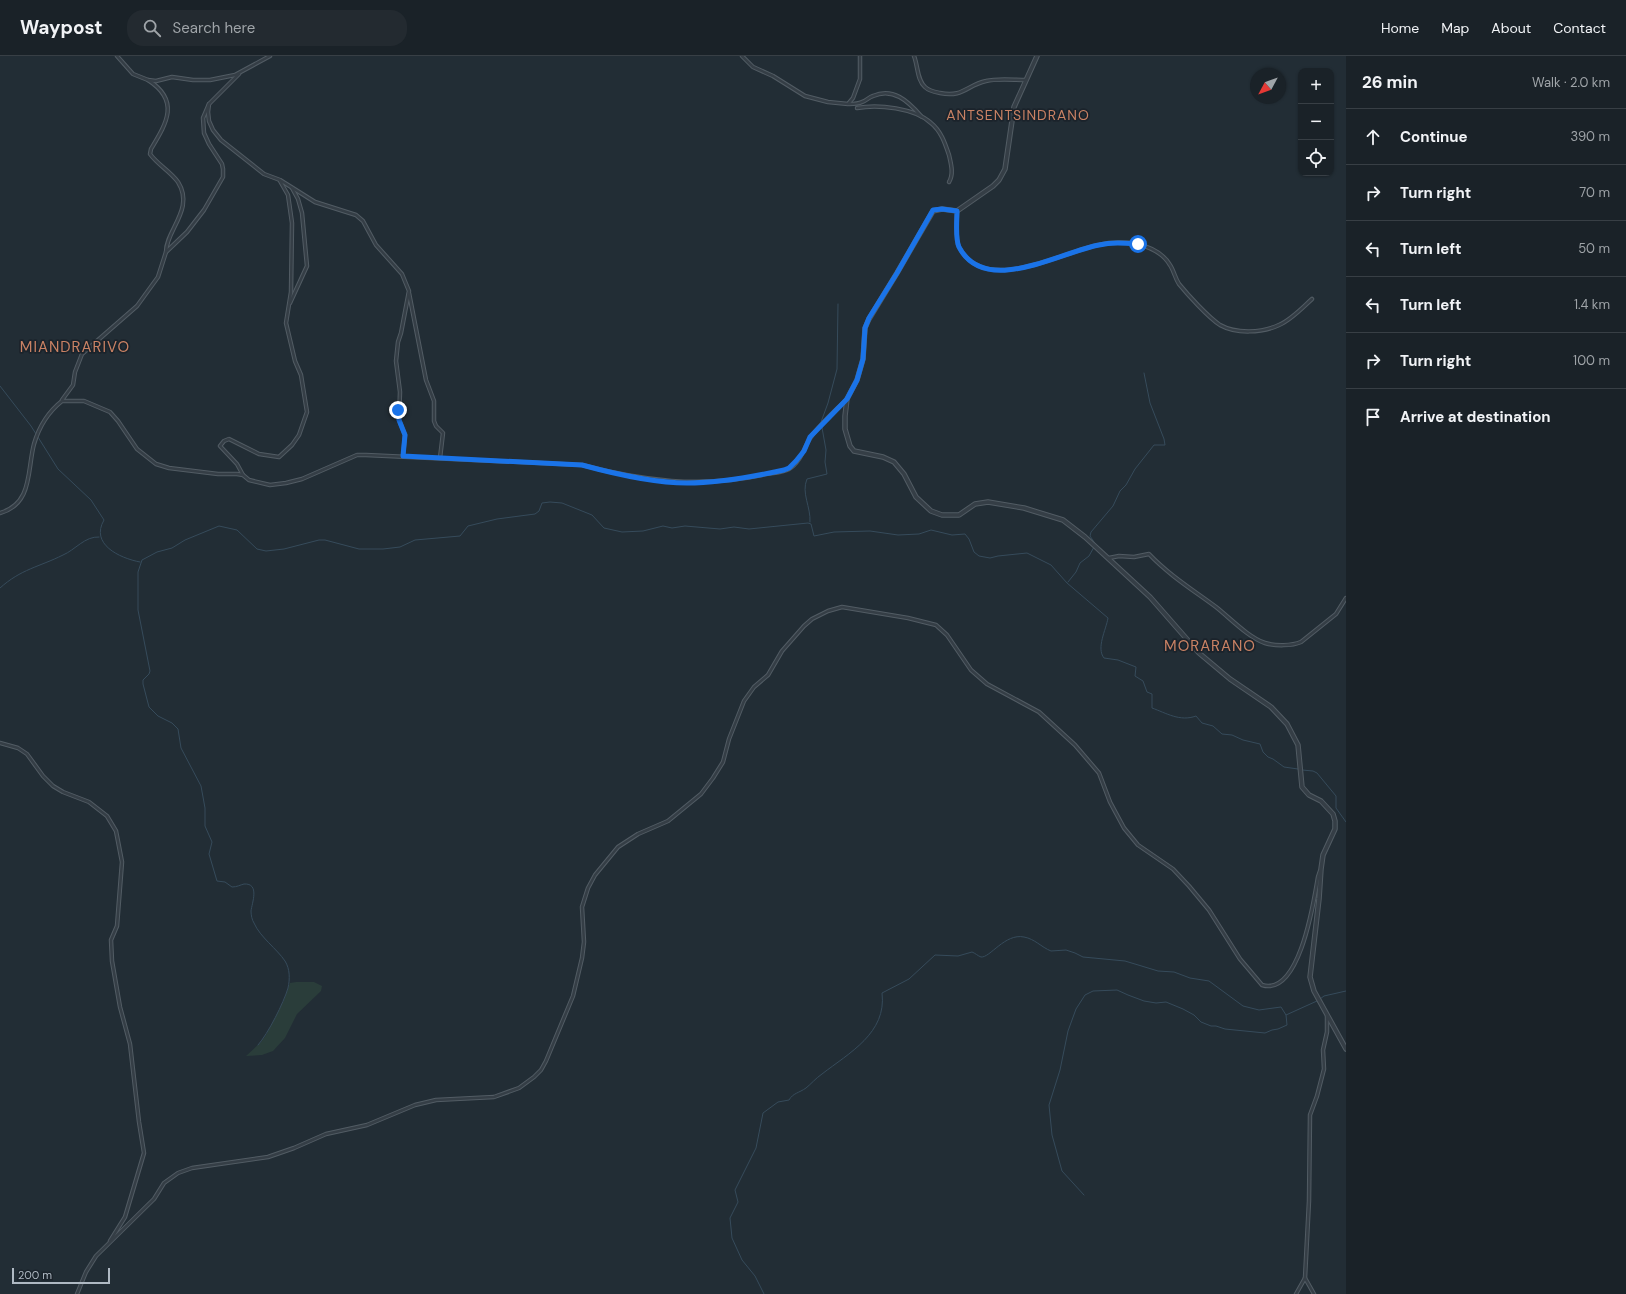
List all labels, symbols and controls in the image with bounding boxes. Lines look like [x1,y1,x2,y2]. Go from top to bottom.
search box [127,10,407,46]
text: Waypost [20,15,103,40]
icon: search [141,17,163,39]
text: Search here [173,18,255,38]
text: Home [1381,19,1419,37]
text: Map [1441,19,1469,37]
text: About [1491,19,1531,37]
text: Contact [1553,19,1606,37]
north arrow [1250,68,1286,104]
map controls [1298,68,1334,176]
button: + [1298,68,1334,104]
text: 26 min [1362,71,1418,93]
text: Walk · 2.0 km [1532,74,1610,91]
button: − [1298,104,1334,140]
district label: ANTSENTSINDRANO [946,106,1090,124]
icon: ahead [1362,126,1384,148]
text: Continue [1400,127,1468,147]
text: 390 m [1571,128,1610,145]
button: locate [1298,140,1334,176]
icon: right [1362,182,1384,204]
text: Turn right [1400,183,1471,203]
text: 70 m [1579,184,1610,201]
route start [1129,235,1147,253]
icon: left [1362,238,1384,260]
text: Turn left [1400,239,1461,259]
text: 50 m [1578,240,1610,257]
icon: left [1362,294,1384,316]
text: Turn left [1400,295,1461,315]
text: 1.4 km [1574,296,1610,313]
district label: MIANDRARIVO [20,337,130,357]
icon: right [1362,350,1384,372]
text: Turn right [1400,351,1471,371]
text: 100 m [1573,352,1610,369]
route end [389,401,407,419]
icon: arrive [1362,406,1384,428]
text: Arrive at destination [1400,407,1551,427]
district label: MORARANO [1164,636,1256,656]
scale bar [12,1266,110,1285]
text: 200 m [18,1268,52,1282]

